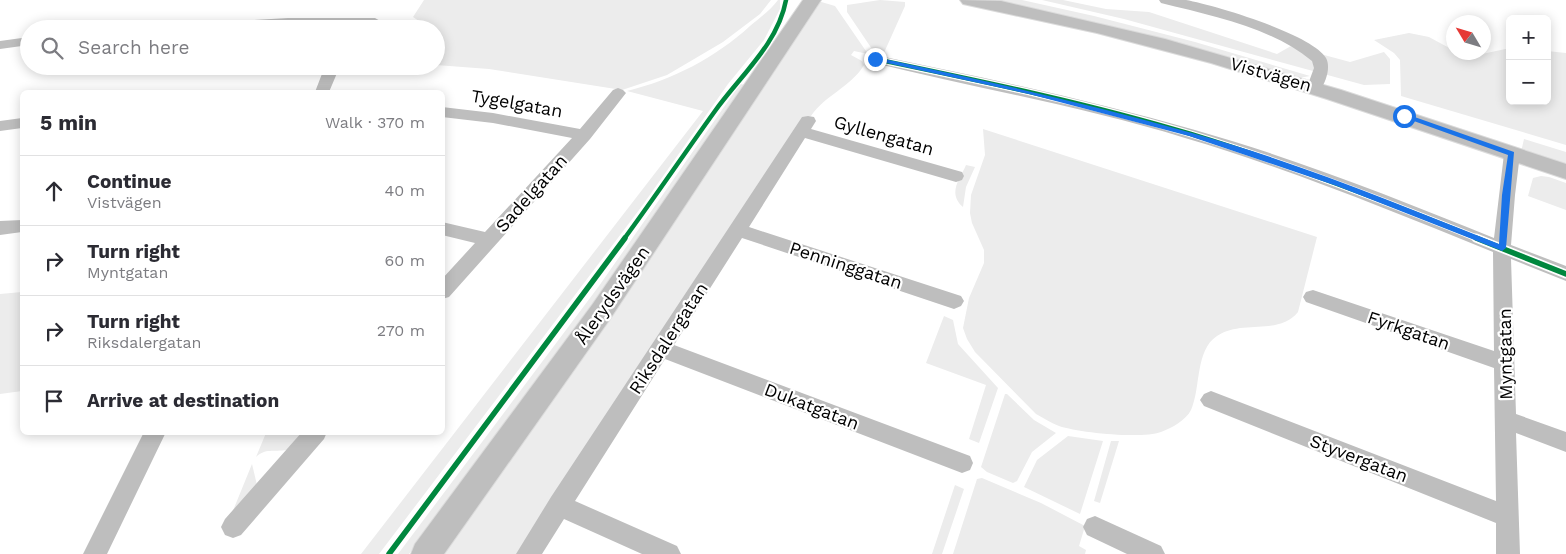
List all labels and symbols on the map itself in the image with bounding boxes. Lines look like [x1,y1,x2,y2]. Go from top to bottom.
north arrow [1446,15,1491,60]
route end [864,48,887,71]
street label: Vistvägen [1228,52,1314,96]
street label: Tygelgatan [470,85,564,121]
route start [1393,105,1416,128]
street label: Gyllengatan [832,111,936,159]
street label: Sadelgatan [491,150,571,236]
street label: Penninggatan [787,237,905,293]
street label: Ålerydsvägen [570,242,654,348]
street label: Riksdalergatan [624,278,712,398]
street label: Fyrkgatan [1365,306,1453,354]
street label: Myntgatan [1494,308,1516,400]
street label: Dukatgatan [762,378,862,434]
street label: Styvergatan [1307,430,1411,486]

